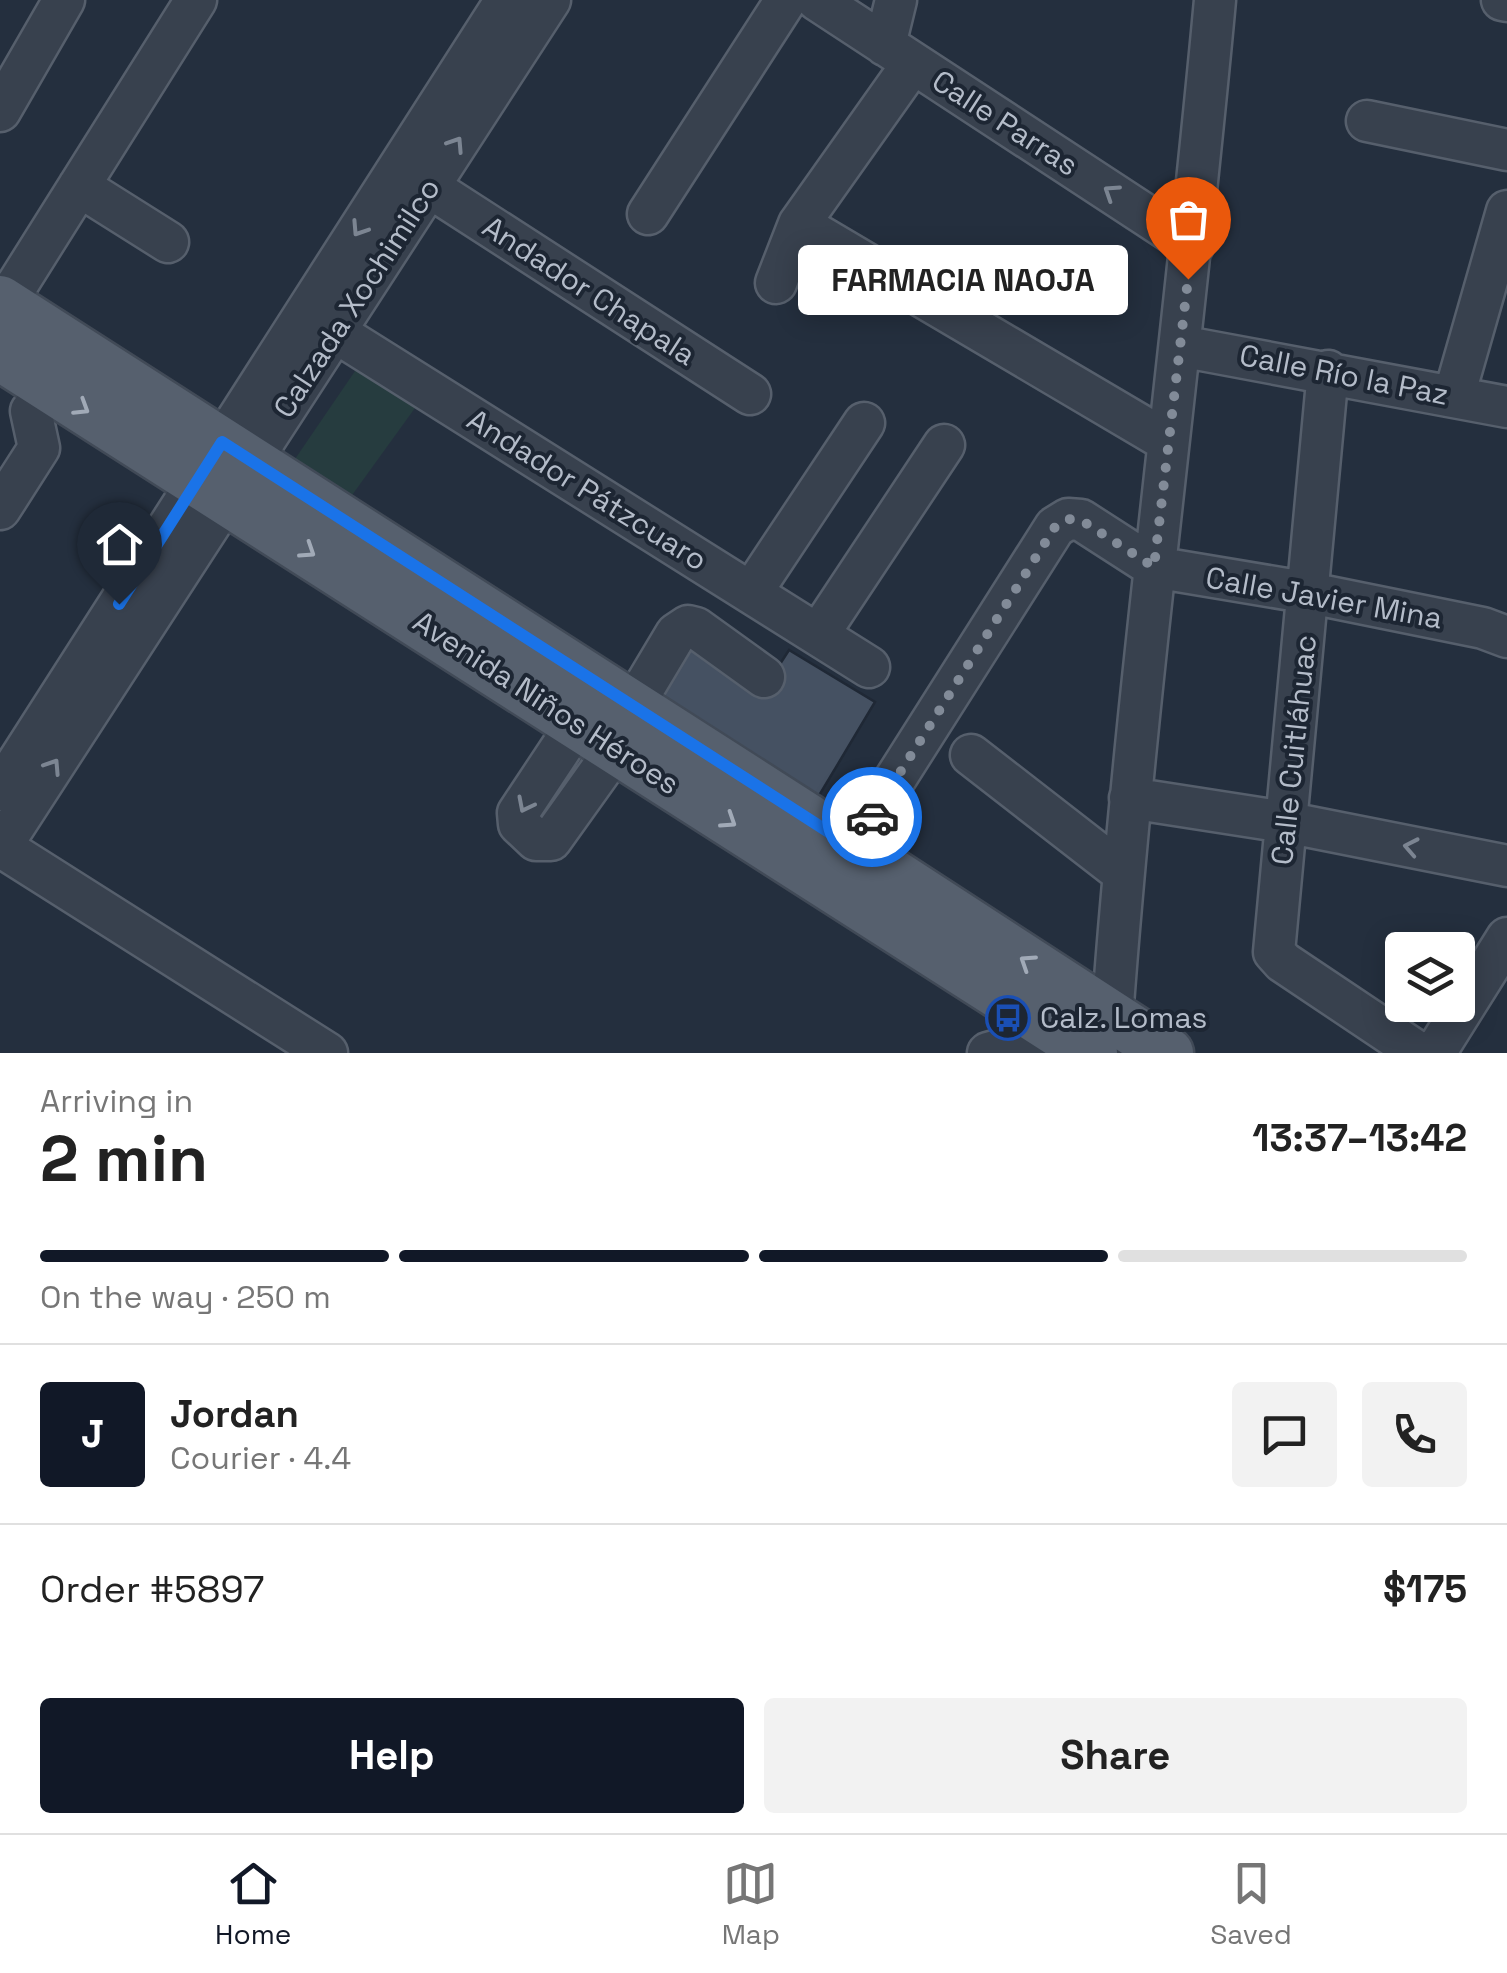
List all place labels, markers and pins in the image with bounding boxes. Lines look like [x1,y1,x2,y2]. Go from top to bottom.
pin [1146,177,1231,280]
callout: FARMACIA NAOJA [798,244,1128,314]
pin [77,502,162,605]
bus stop icon: Calz. Lomas [985,995,1031,1041]
place label: Calz. Lomas [1040,998,1207,1037]

